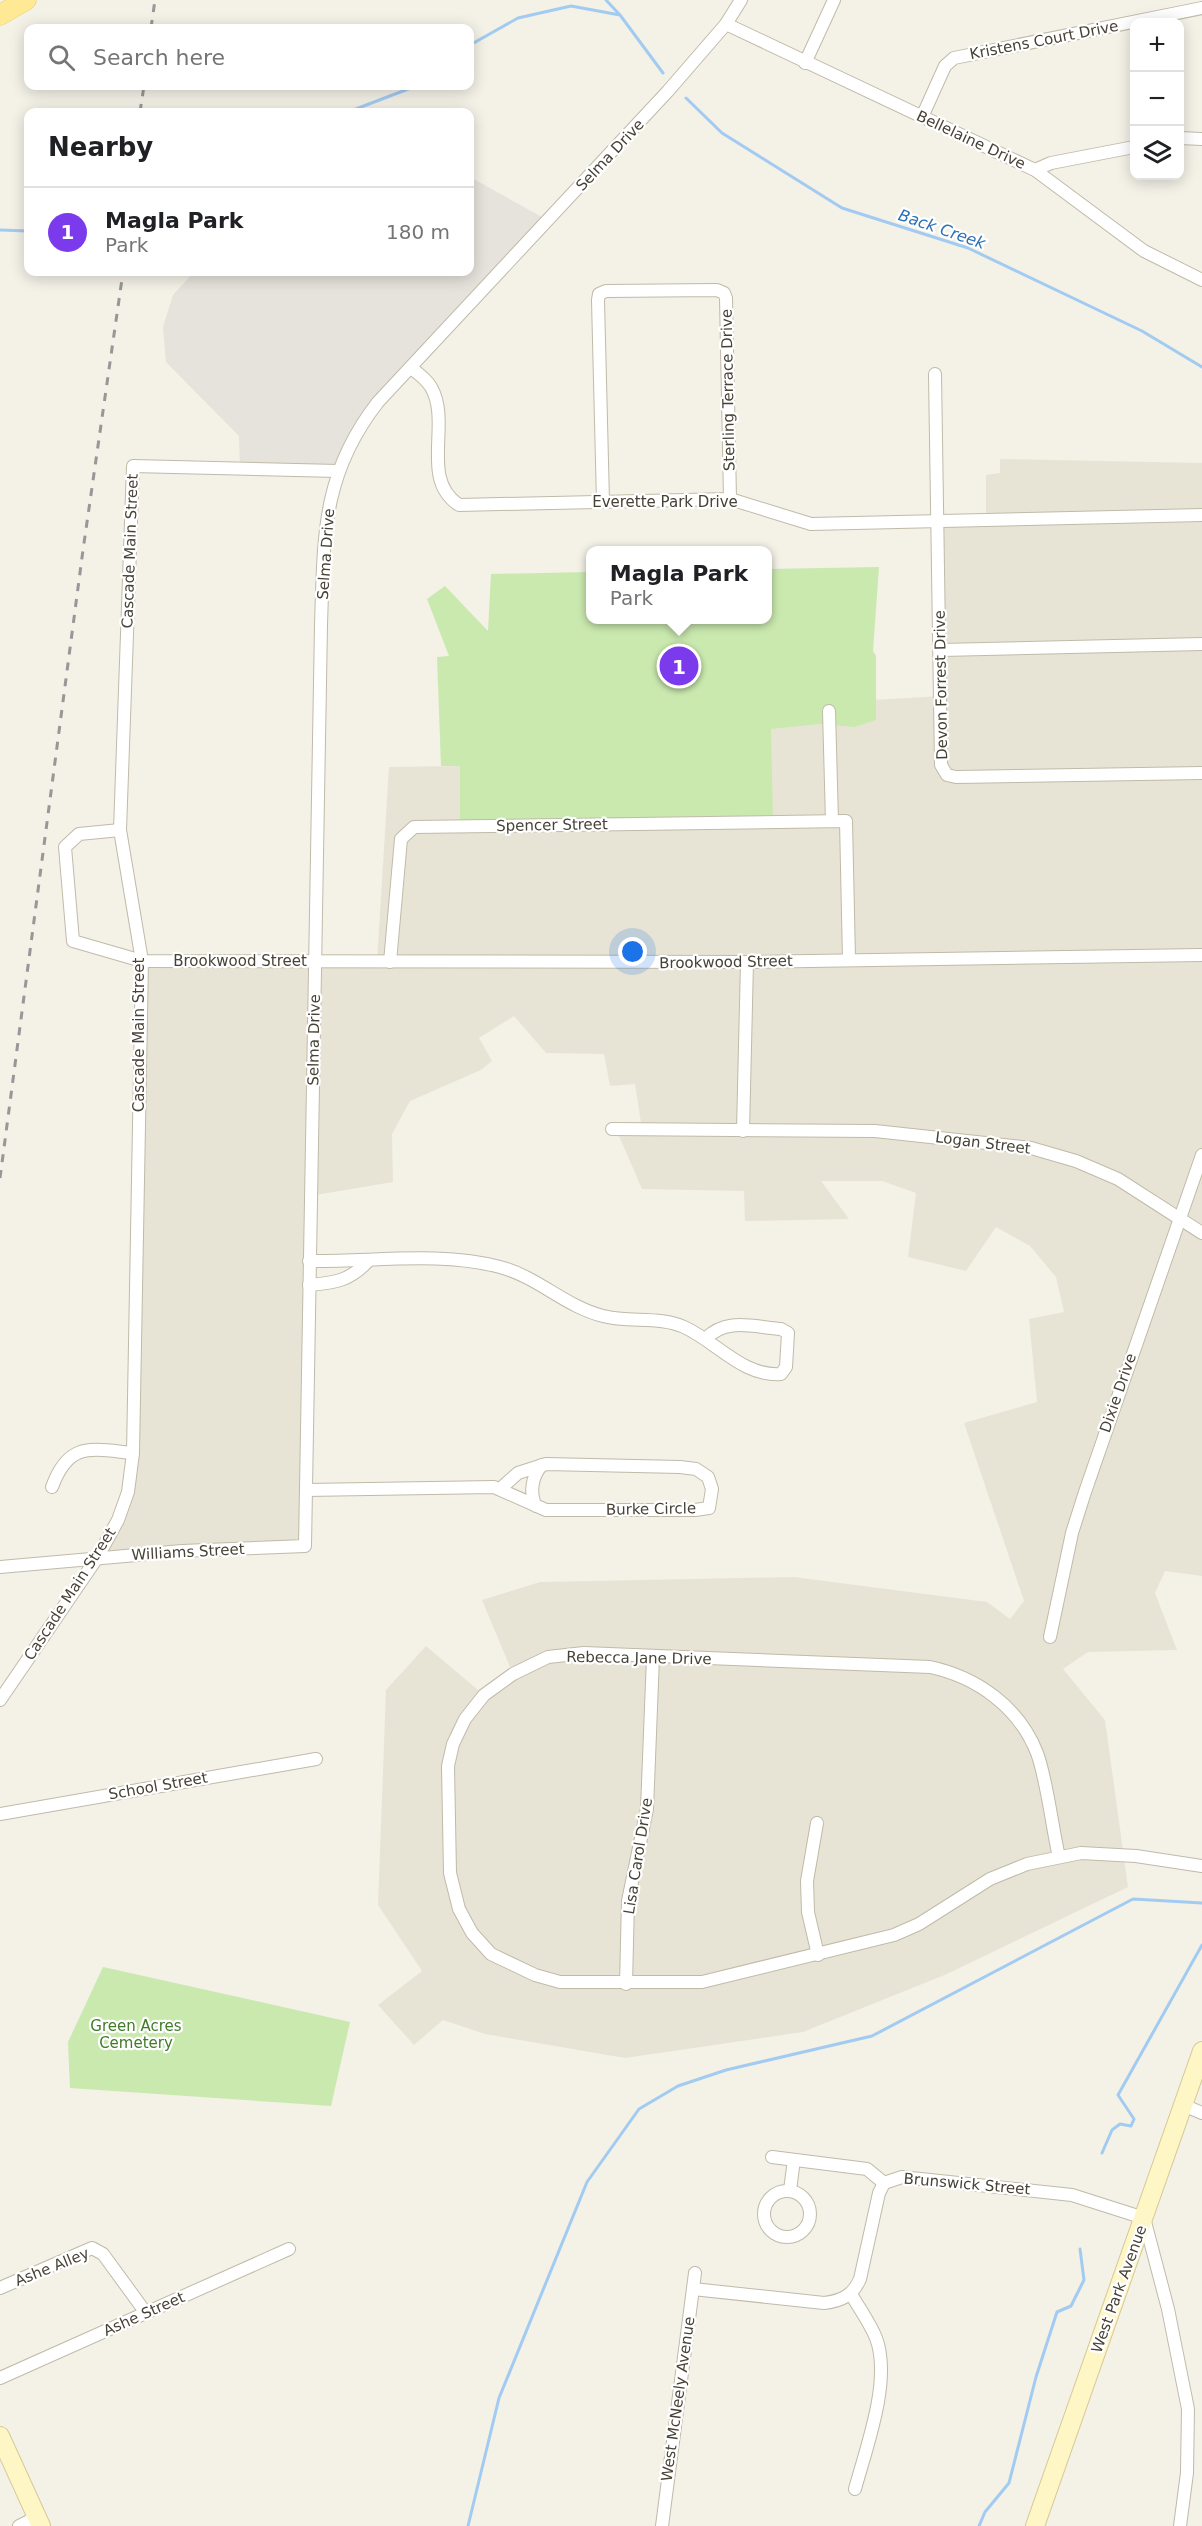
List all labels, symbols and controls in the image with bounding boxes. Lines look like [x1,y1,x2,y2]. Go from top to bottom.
street label: Kristens Court Drive [968,17,1120,63]
map controls [1130,18,1184,180]
button: + [1130,18,1184,72]
search box [24,24,474,90]
icon: search [45,41,78,74]
text: Search here [93,45,225,70]
button: − [1130,72,1184,126]
street label: Bellelaine Drive [914,107,1028,173]
street label: Selma Drive [572,115,648,195]
button: layers [1130,126,1184,180]
text: Nearby [48,132,153,162]
water label: Back Creek [896,205,989,253]
text: Magla Park [105,208,243,233]
text: 1 [61,220,74,244]
text: 180 m [386,220,450,244]
text: Park [105,233,148,257]
street label: Sterling Terrace Drive [718,309,738,471]
street label: Cascade Main Street [118,473,142,629]
street label: Everette Park Drive [592,493,738,511]
street label: Selma Drive [314,508,338,600]
popup [586,546,772,624]
text: Magla Park [610,561,748,586]
text: Park [610,586,653,610]
street label: Devon Forrest Drive [931,610,951,760]
pin: 1 [660,644,698,688]
street label: Spencer Street [496,815,608,835]
your location [618,937,647,966]
street label: Brookwood Street [173,952,307,970]
street label: Brookwood Street [659,952,793,972]
street label: Cascade Main Street [130,958,148,1112]
street label: Selma Drive [304,994,324,1086]
street label: Logan Street [934,1128,1032,1158]
street label: Dixie Drive [1096,1351,1140,1435]
street label: Burke Circle [606,1499,696,1519]
street label: Cascade Main Street [20,1524,120,1664]
street label: Williams Street [131,1540,245,1564]
street label: Rebecca Jane Drive [566,1648,712,1668]
street label: School Street [107,1768,209,1804]
street label: Lisa Carol Drive [620,1796,656,1916]
park label: Green Acres Cemetery [90,2017,182,2052]
street label: Brunswick Street [903,2169,1031,2199]
street label: West Park Avenue [1088,2223,1150,2355]
street label: Ashe Alley [12,2244,92,2290]
street label: Ashe Street [101,2288,188,2340]
street label: West McNeely Avenue [658,2316,698,2482]

